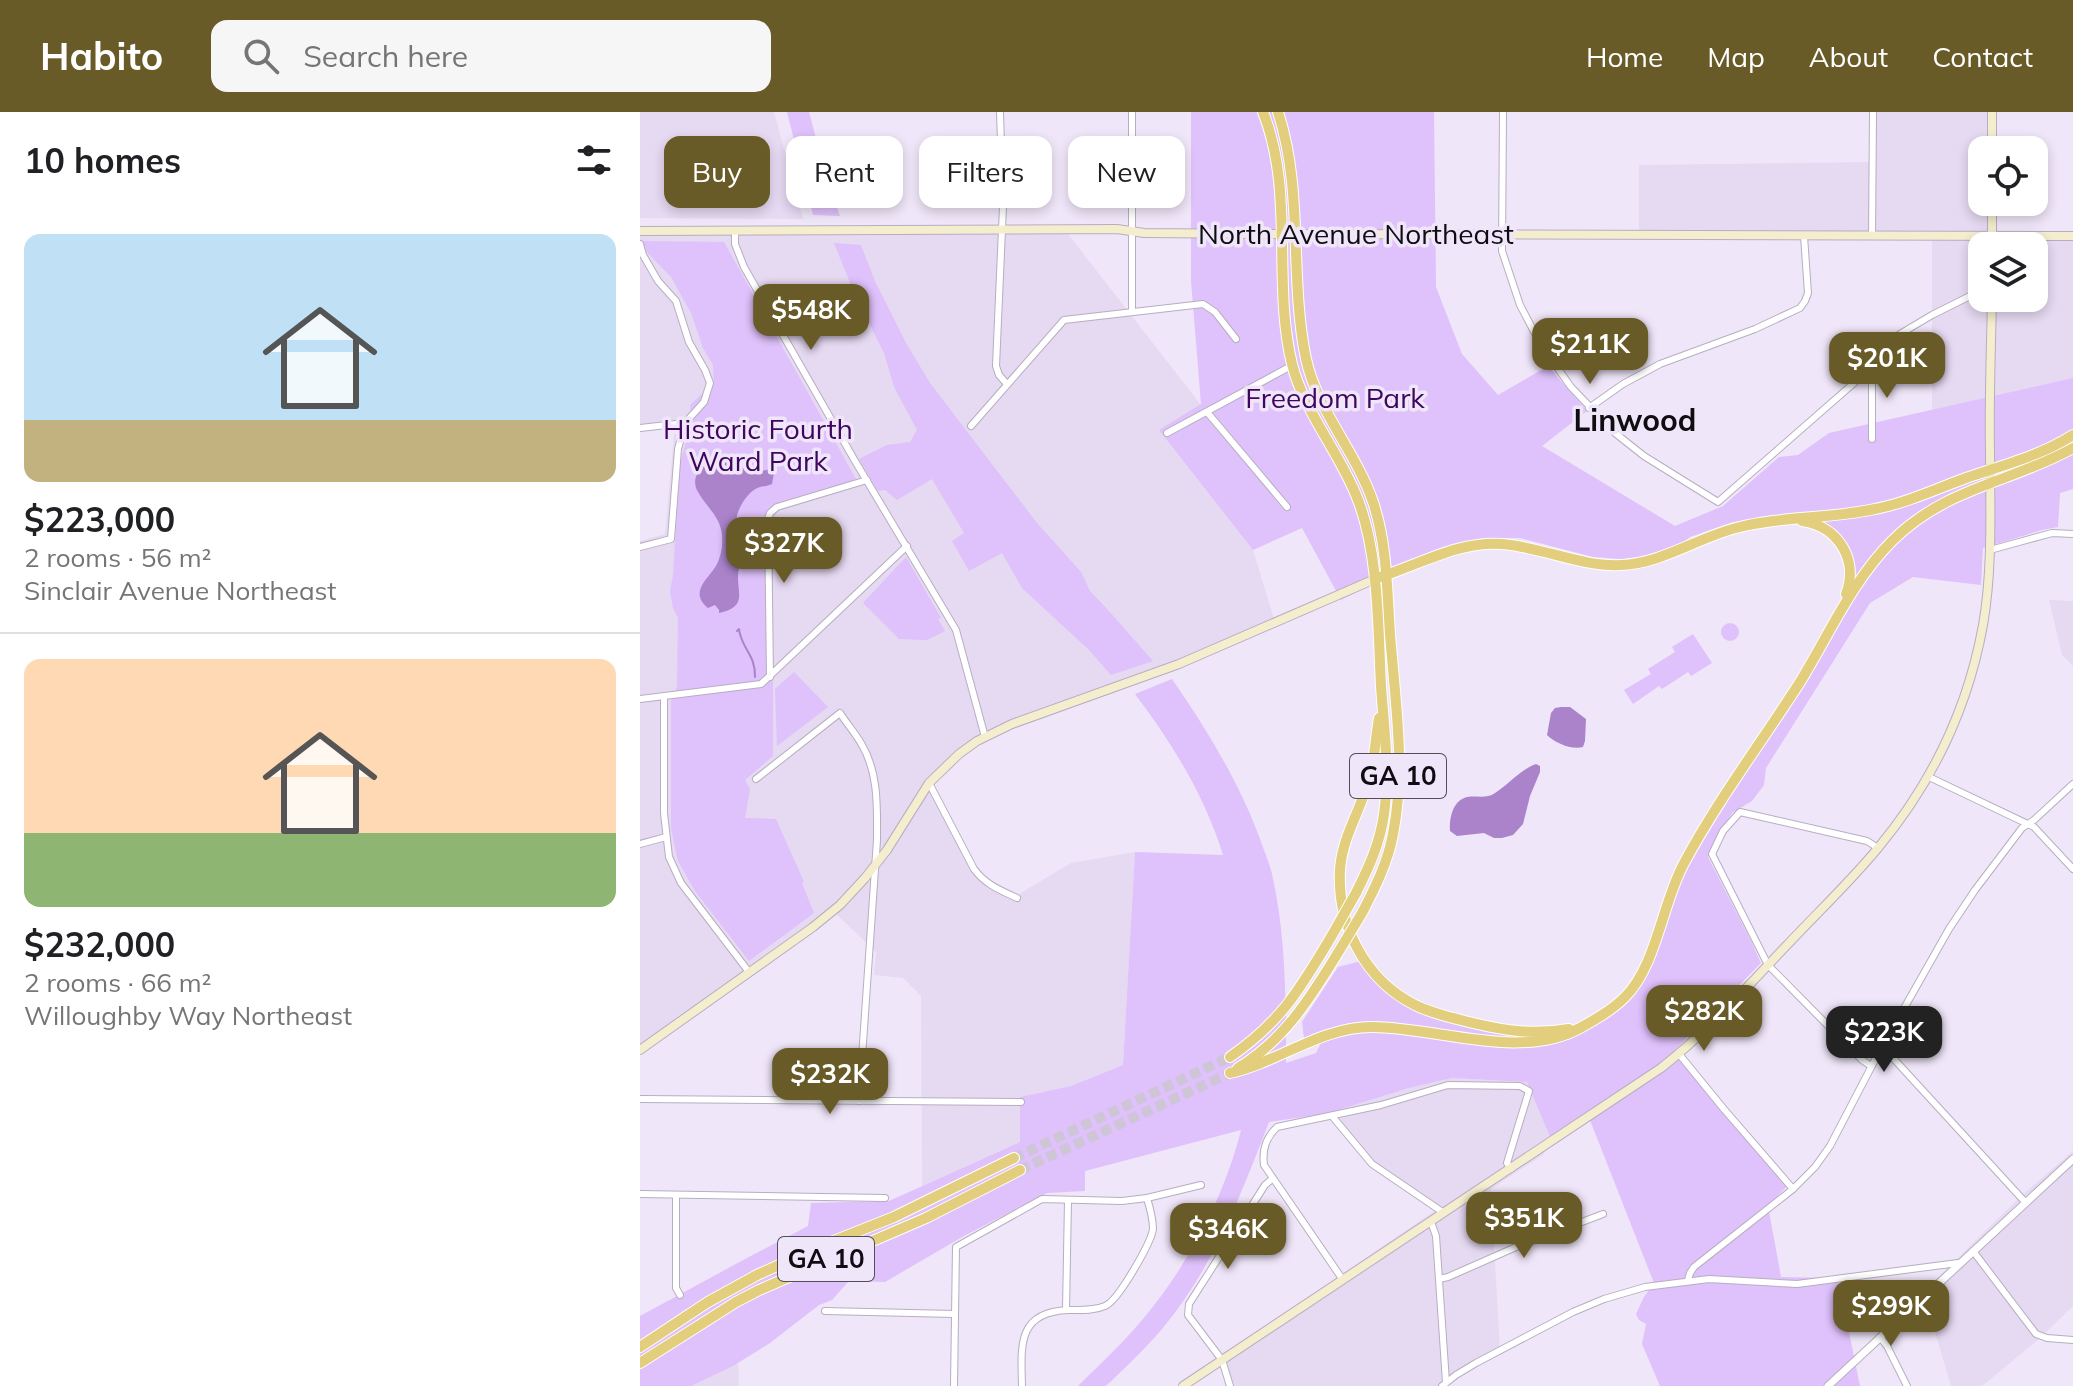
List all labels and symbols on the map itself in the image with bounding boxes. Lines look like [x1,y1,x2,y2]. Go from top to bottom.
street label: North Avenue Northeast [1198,216,1514,251]
pin: $548K [755,284,867,352]
pin: $211K [1534,318,1646,386]
pin: $201K [1831,332,1943,400]
park label: Freedom Park [1245,380,1425,415]
district label: Linwood [1574,401,1696,439]
park label: Historic Fourth Ward Park [663,411,853,478]
pin: $327K [728,517,840,585]
road number: GA 10 [1350,754,1446,798]
pin: $282K [1648,985,1760,1053]
pin: $223K [1828,1006,1940,1074]
pin: $232K [774,1048,886,1116]
pin: $351K [1468,1192,1580,1260]
pin: $346K [1172,1203,1284,1271]
road number: GA 10 [778,1237,874,1281]
pin: $299K [1835,1280,1947,1348]

